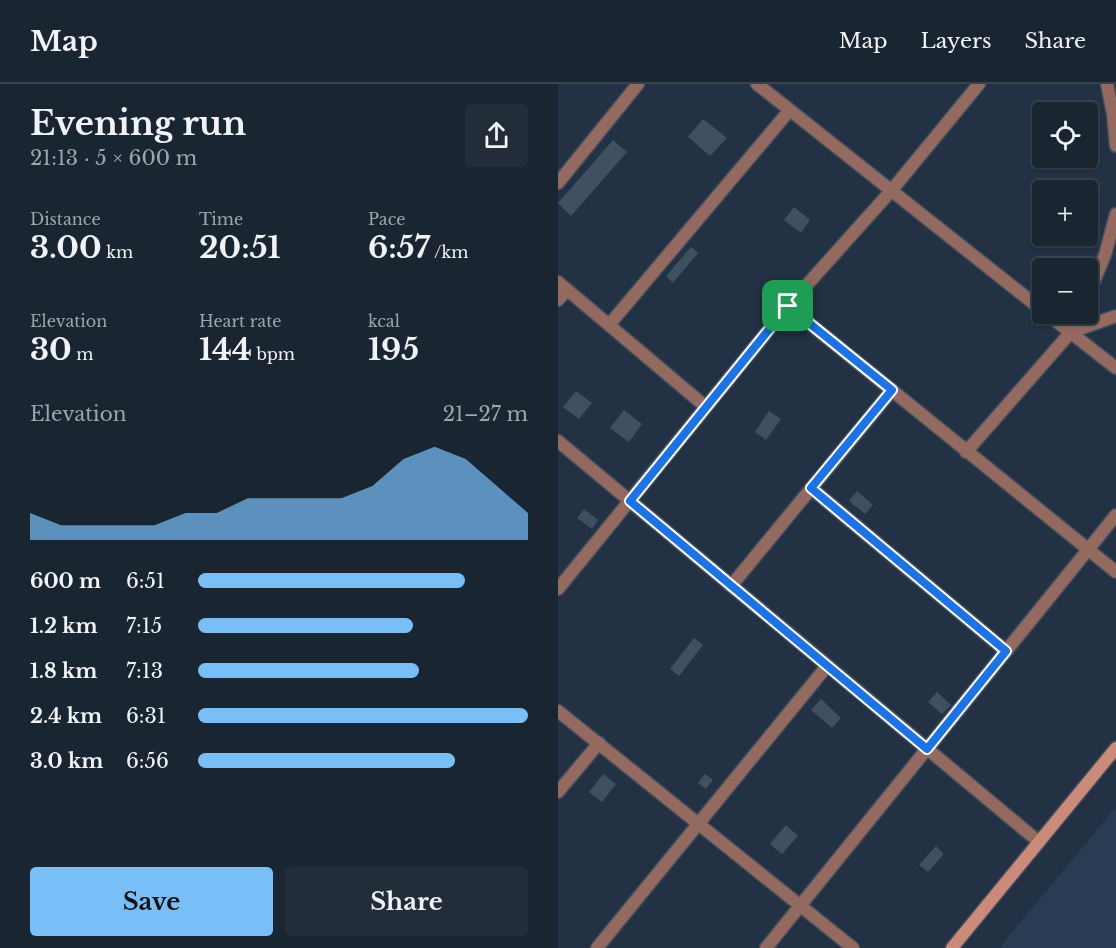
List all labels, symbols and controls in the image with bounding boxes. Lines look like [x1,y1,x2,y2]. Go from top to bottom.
text: Map [30,24,98,59]
text: Map [839,28,888,54]
text: Layers [921,28,992,54]
text: Share [1025,28,1086,54]
map controls [1032,102,1098,324]
button: locate [1032,102,1098,168]
text: Evening run [30,103,246,144]
button: share [465,104,528,167]
text: 21:13 · 5 × 600 m [30,146,197,170]
button: + [1032,180,1098,246]
text: Distance [30,209,101,229]
text: Time [199,209,243,229]
text: Pace [368,209,405,229]
text: 3.00 [30,229,102,266]
text: 20:51 [199,229,281,266]
text: 6:57 [368,229,430,266]
text: km [102,242,133,262]
text: /km [430,242,468,262]
button: − [1032,258,1098,324]
pin [762,280,813,331]
icon: arrive [771,289,804,322]
text: Elevation [30,311,107,331]
text: Heart rate [199,311,281,331]
text: kcal [368,311,400,331]
text: 30 [30,331,72,368]
text: 144 [199,331,252,368]
text: 195 [368,331,419,368]
text: m [72,344,94,364]
text: bpm [252,344,295,364]
text: Elevation [30,402,127,426]
text: 21–27 m [443,402,528,426]
text: 600 m [30,569,101,593]
text: 6:51 [126,569,165,593]
text: 1.2 km [30,614,98,638]
text: 7:15 [126,614,162,638]
text: 1.8 km [30,659,97,683]
text: 7:13 [126,659,163,683]
text: 2.4 km [30,704,102,728]
text: 6:31 [126,704,166,728]
text: 3.0 km [30,749,103,773]
text: 6:56 [126,749,169,773]
button: Save [30,867,273,936]
button: Share [285,867,528,936]

